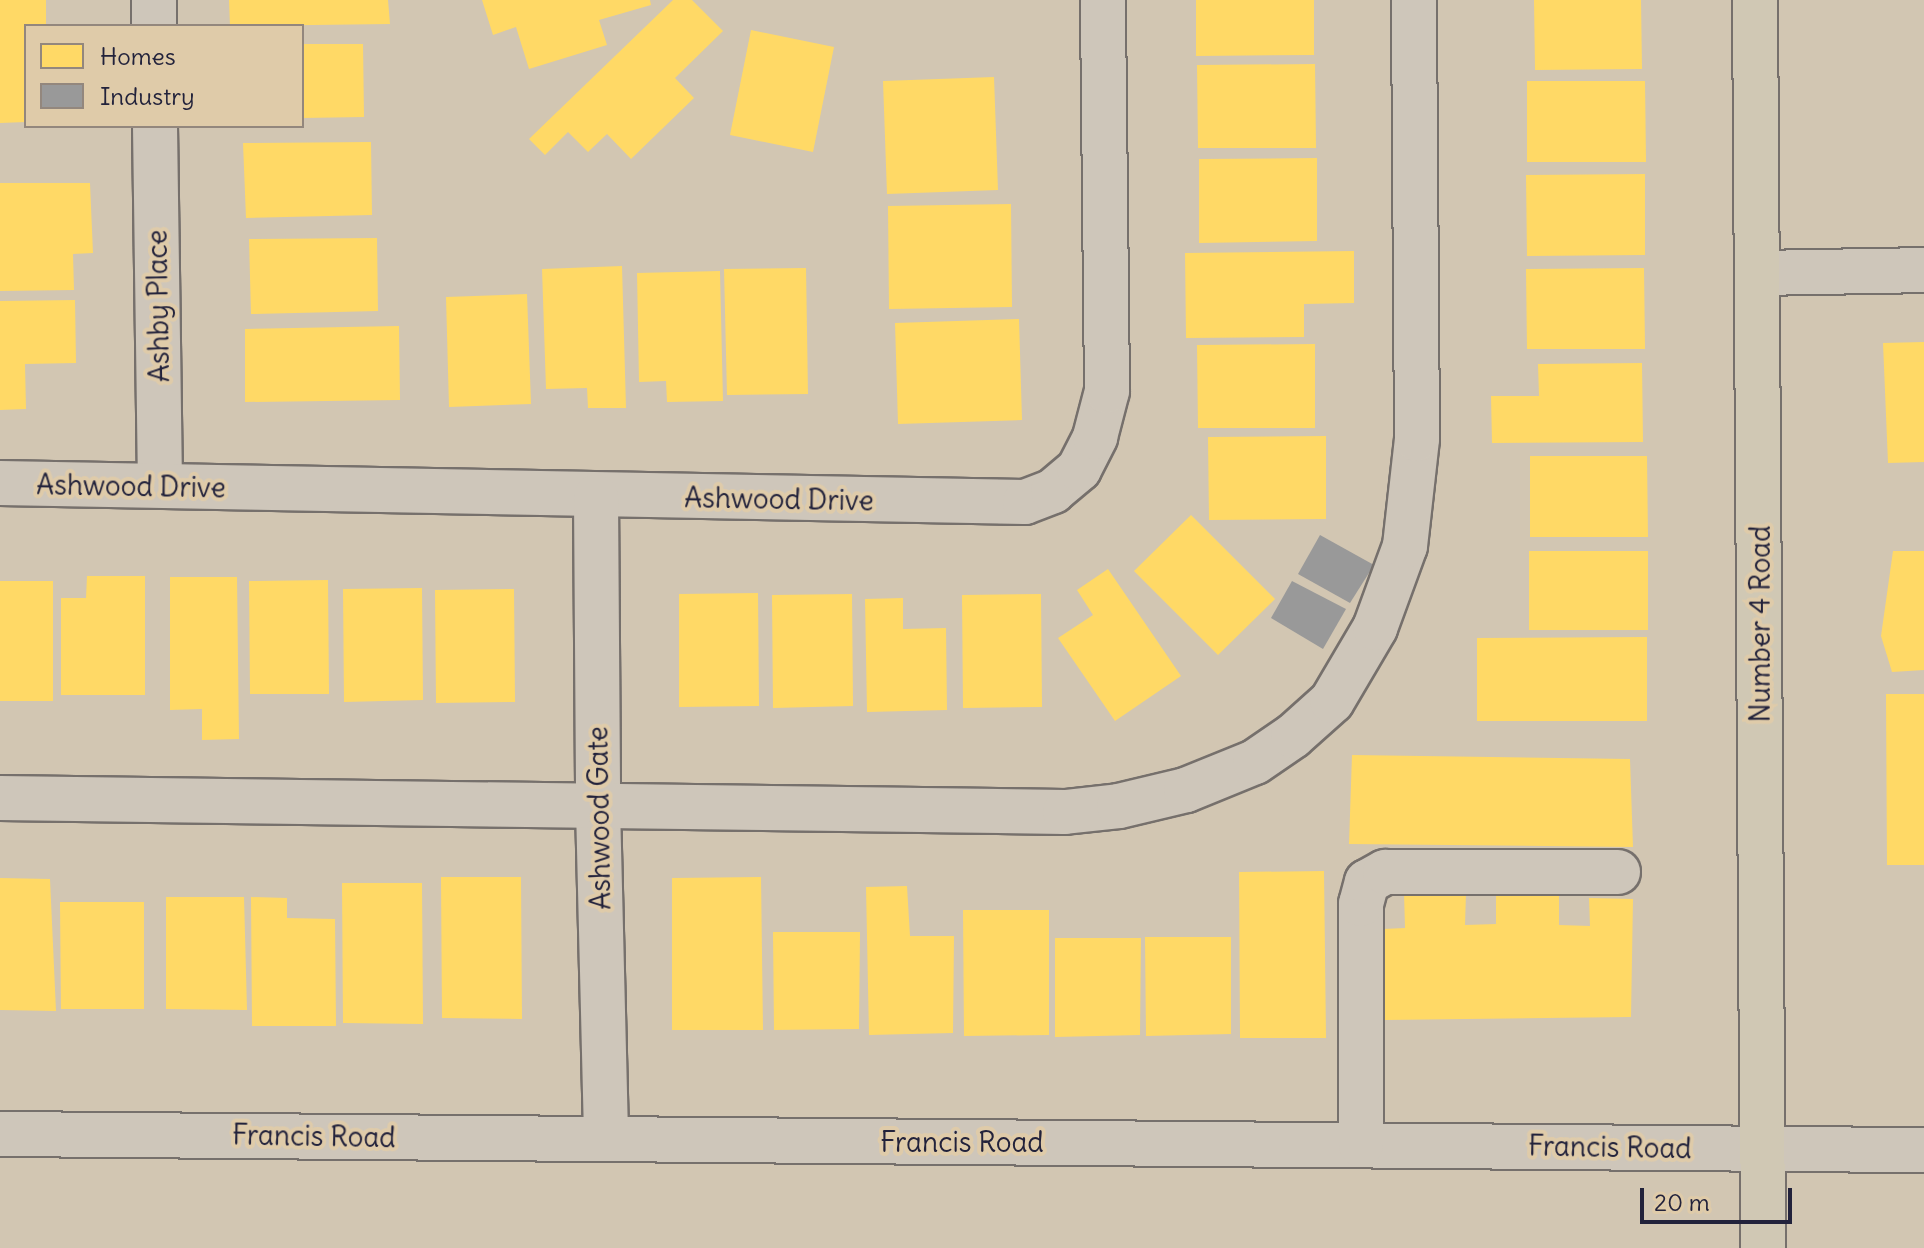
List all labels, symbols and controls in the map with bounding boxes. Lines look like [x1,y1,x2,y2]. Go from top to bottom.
legend [24,24,304,128]
text: Homes [100,41,176,71]
text: Industry [100,81,195,111]
street label: Ashby Place [140,229,176,383]
street label: Ashwood Drive [36,468,226,504]
street label: Ashwood Drive [684,481,874,517]
street label: Number 4 Road [1743,525,1777,723]
street label: Ashwood Gate [581,726,617,910]
street label: Francis Road [232,1118,396,1154]
street label: Francis Road [880,1125,1044,1159]
street label: Francis Road [1528,1129,1692,1165]
scale bar [1644,1172,1796,1222]
text: 20 m [1654,1187,1710,1217]

